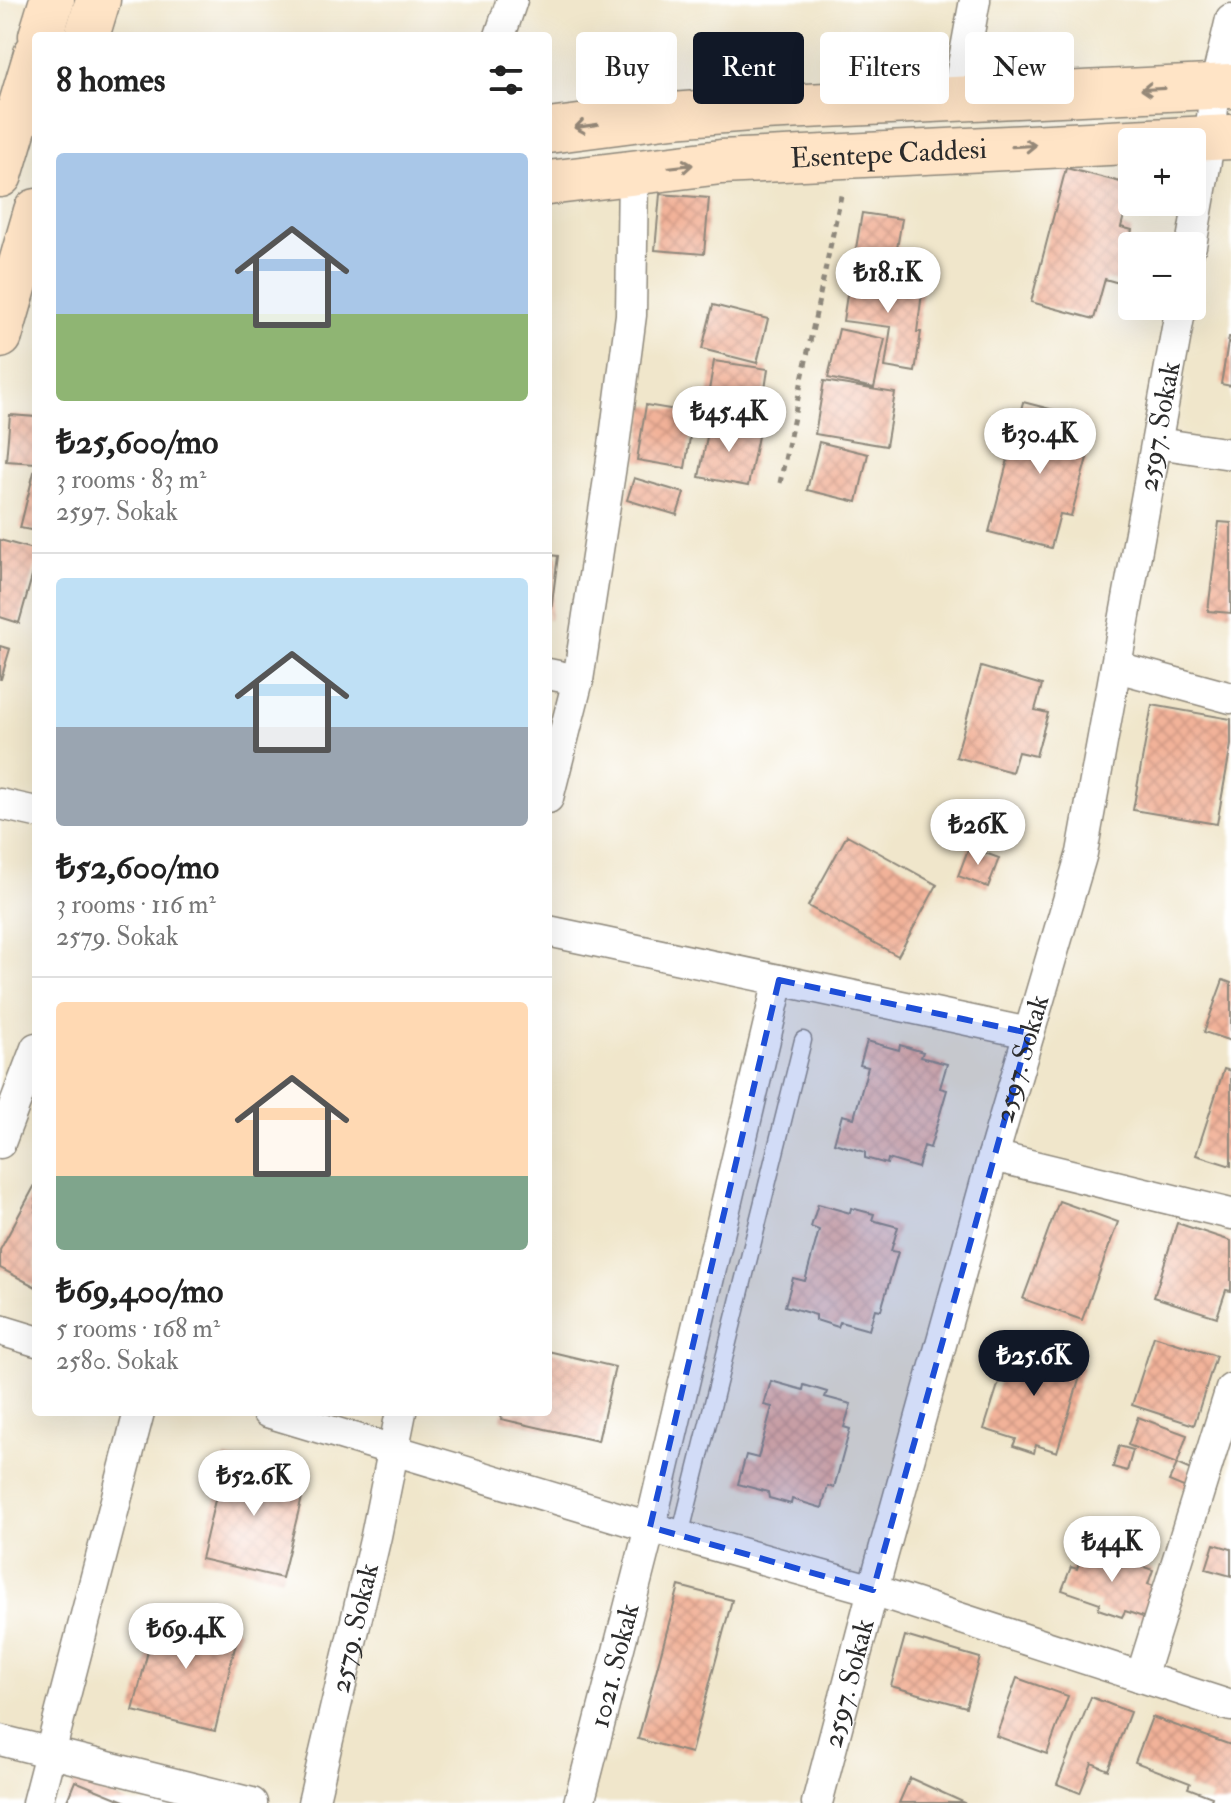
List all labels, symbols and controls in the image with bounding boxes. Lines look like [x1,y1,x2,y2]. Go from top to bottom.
chip: Buy [576,32,677,104]
chip: Rent [693,32,804,104]
chip: Filters [820,32,949,104]
chip: New [965,32,1074,104]
icon: filters [484,58,528,102]
text: 8 homes [56,59,165,102]
one-way arrow [1140,82,1167,97]
one-way arrow [574,119,600,134]
map controls [1118,128,1206,320]
button: + [1118,128,1206,216]
street label: Esentepe Caddesi [790,131,988,176]
one-way arrow [1010,139,1037,154]
one-way arrow [667,158,694,173]
icon: home [220,205,364,349]
button: − [1118,232,1206,320]
pin: ₺18.1K [823,247,953,315]
text: ₺18.1K [854,257,922,289]
street label: 2597. Sokak [1130,358,1188,494]
pin: ₺45.4K [664,386,794,454]
text: ₺45.4K [690,396,768,428]
pin: ₺30.4K [975,408,1105,476]
text: ₺30.4K [1002,418,1078,450]
text: ₺25,600/mo [56,421,219,464]
text: 3 rooms · 83 m² [56,464,206,496]
text: 2597. Sokak [56,496,178,528]
icon: home [220,630,364,774]
pin: ₺26K [931,799,1025,867]
text: ₺26K [948,809,1008,841]
text: ₺52,600/mo [56,846,219,889]
text: 3 rooms · 116 m² [56,889,216,921]
text: 2579. Sokak [56,921,179,953]
street label: 2597. Sokak [986,990,1057,1127]
icon: home [220,1054,364,1198]
text: ₺69,400/mo [56,1270,223,1313]
text: 5 rooms · 168 m² [56,1313,220,1345]
pin: ₺25.6K [969,1330,1099,1398]
text: ₺25.6K [996,1340,1072,1372]
text: 2580. Sokak [56,1345,179,1377]
pin: ₺52.6K [189,1450,319,1518]
text: ₺52.6K [216,1460,292,1492]
pin: ₺44K [1065,1516,1159,1584]
text: ₺44K [1081,1526,1143,1558]
street label: 2579. Sokak [322,1559,387,1696]
street label: 1021. Sokak [582,1599,647,1731]
pin: ₺69.4K [121,1603,251,1671]
text: ₺69.4K [147,1613,225,1645]
street label: 2597. Sokak [815,1615,882,1751]

